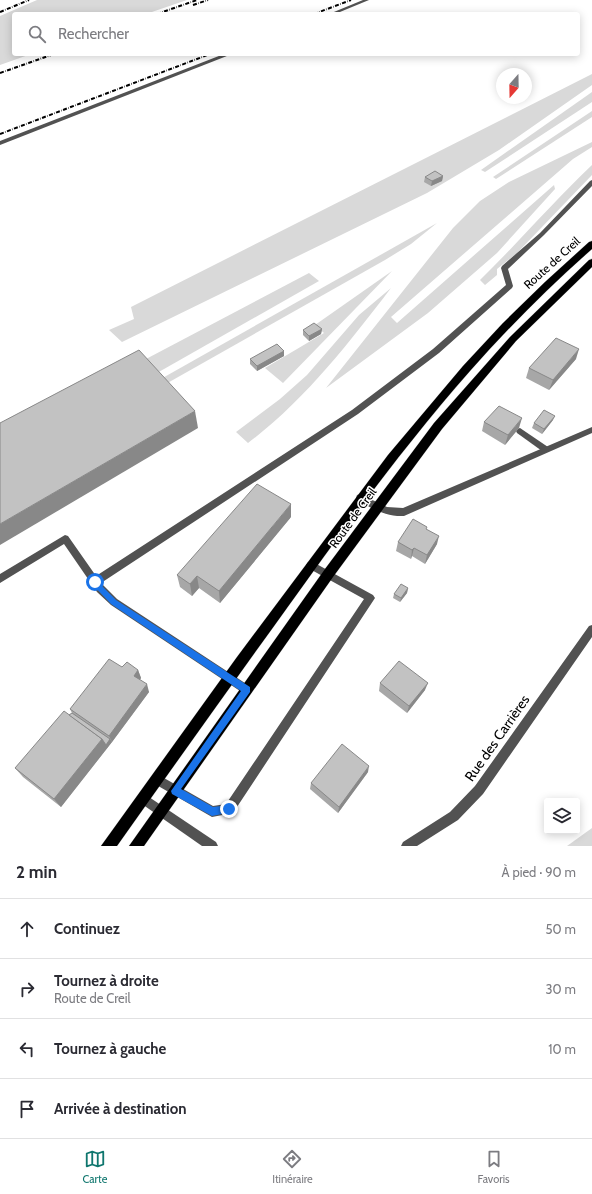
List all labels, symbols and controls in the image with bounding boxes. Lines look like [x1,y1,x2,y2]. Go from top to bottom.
search box [12,12,580,56]
icon: search [26,23,48,45]
text: Rechercher [58,25,129,43]
north arrow [496,68,532,104]
street label: Route de Creil [520,233,583,292]
street label: Route de Creil [326,485,380,551]
route start [86,573,104,591]
street label: Rue des Carrières [461,691,534,785]
map controls [544,798,580,834]
button: layers [544,798,580,834]
route end [220,800,238,818]
text: 2 min [16,862,57,882]
text: À pied · 90 m [501,864,576,880]
icon: ahead [16,918,38,940]
text: Continuez [54,920,120,938]
text: 50 m [546,921,576,937]
text: Tournez à droite [54,972,159,990]
icon: right [16,978,38,1000]
text: 30 m [546,981,576,997]
text: Route de Creil [54,990,131,1006]
icon: left [16,1038,38,1060]
text: Tournez à gauche [54,1040,166,1058]
text: 10 m [548,1041,576,1057]
icon: arrive [16,1098,38,1120]
text: Arrivée à destination [54,1100,186,1118]
tab: Carte [82,1148,107,1186]
tab: Itinéraire [272,1148,313,1186]
tab: Favoris [478,1148,510,1186]

